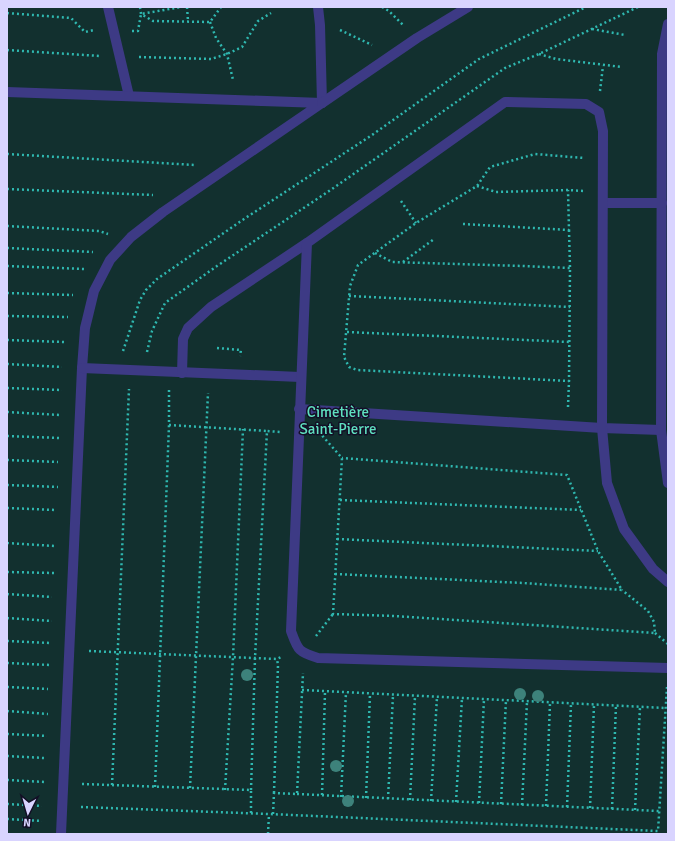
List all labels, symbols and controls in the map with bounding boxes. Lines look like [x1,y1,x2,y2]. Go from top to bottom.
park label: Cimetière Saint-Pierre [299,403,377,438]
north arrow [8,793,48,833]
text: N [23,816,32,829]

